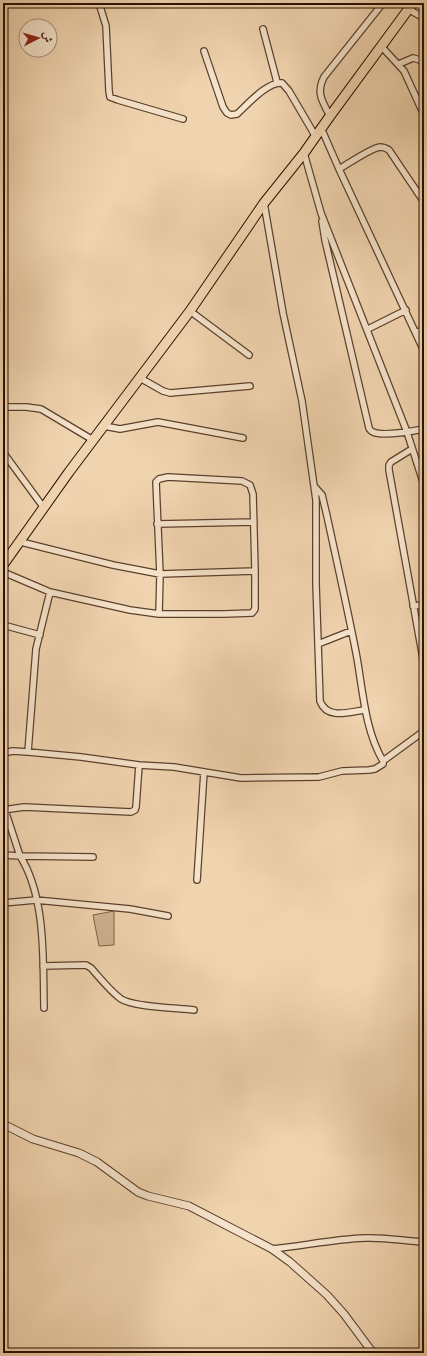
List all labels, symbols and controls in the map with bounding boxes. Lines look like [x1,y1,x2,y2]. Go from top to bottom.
north arrow [18,18,58,58]
text: ش [39,31,56,43]

